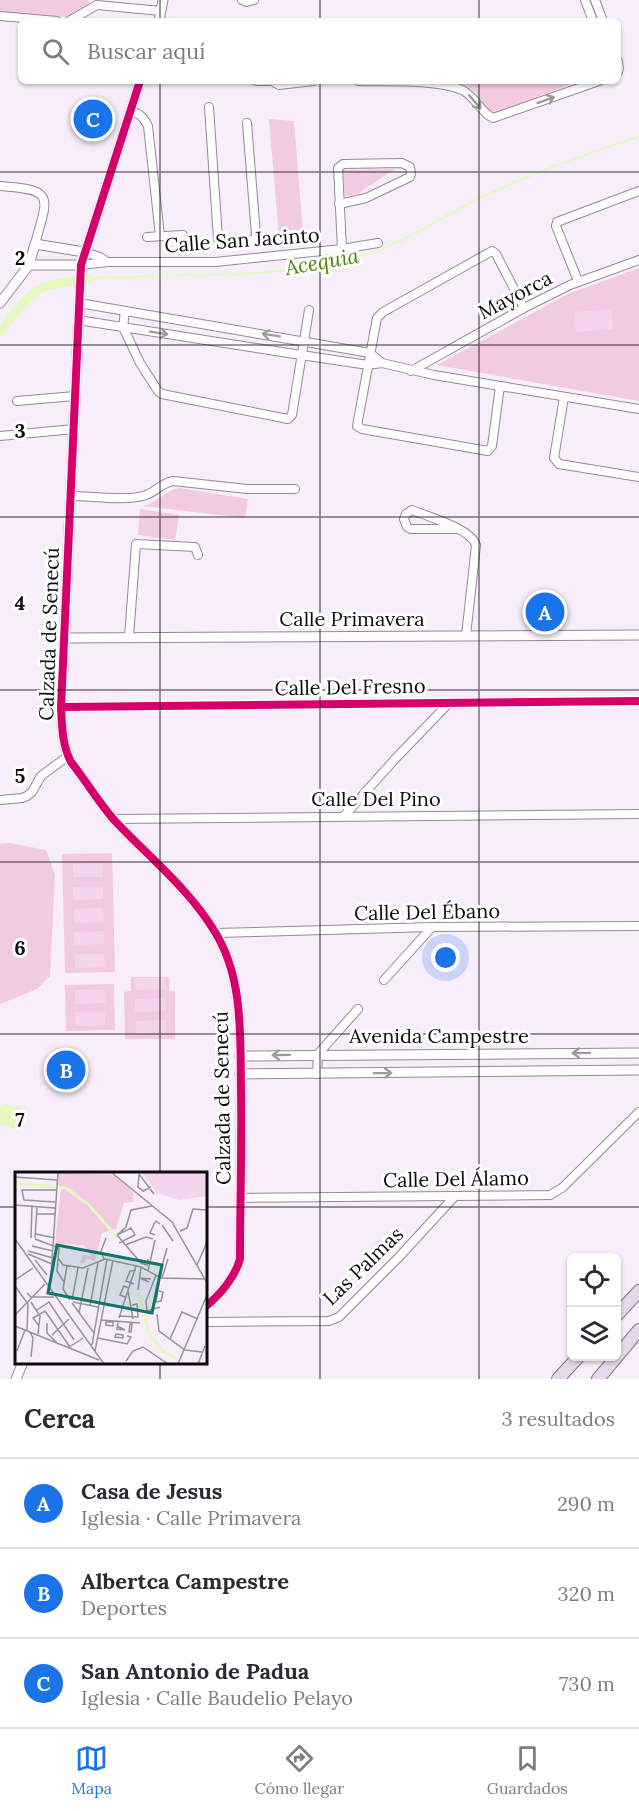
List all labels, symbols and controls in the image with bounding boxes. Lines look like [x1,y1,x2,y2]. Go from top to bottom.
search box [18,18,621,84]
icon: search [39,35,72,68]
text: Buscar aquí [87,37,205,65]
one-way arrow [468,94,482,109]
one-way arrow [537,94,555,105]
pin: C [74,96,112,142]
street label: Calle San Jacinto [164,222,320,257]
water label: Acequia [282,242,361,281]
text: 2 [15,245,25,270]
street label: Mayorca [474,265,556,324]
one-way arrow [148,327,168,338]
one-way arrow [262,329,282,340]
text: 3 [14,418,26,443]
street label: Calzada de Senecú [33,547,64,721]
text: 4 [15,590,26,615]
pin: A [526,590,564,634]
street label: Calle Primavera [279,606,425,631]
street label: Calle Del Fresno [274,673,426,700]
text: 5 [15,763,26,788]
street label: Calle Del Pino [311,786,441,811]
street label: Calle Del Ébano [354,898,500,925]
text: 6 [14,935,26,960]
your location [431,943,460,972]
street label: Calzada de Senecú [207,1011,236,1185]
street label: Avenida Campestre [348,1023,529,1048]
pin: B [46,1048,86,1092]
one-way arrow [571,1048,591,1059]
one-way arrow [271,1049,291,1061]
one-way arrow [372,1067,392,1079]
text: 7 [15,1107,25,1132]
street label: Calle Del Álamo [383,1165,529,1192]
inset map [15,1172,207,1364]
street label: Las Palmas [317,1221,408,1310]
map controls [567,1253,621,1361]
button: locate [567,1253,621,1307]
button: layers [567,1307,621,1361]
text: Cerca [24,1402,95,1435]
text: 3 resultados [502,1406,615,1431]
text: Casa de Jesus [81,1477,222,1505]
text: A [37,1491,50,1516]
text: 290 m [557,1491,615,1516]
text: Iglesia · Calle Primavera [81,1505,301,1530]
text: Albertca Campestre [81,1567,289,1595]
text: B [37,1581,50,1606]
text: 320 m [558,1581,615,1606]
text: Deportes [81,1595,167,1620]
text: San Antonio de Padua [81,1657,309,1685]
text: C [37,1671,50,1696]
text: 730 m [559,1671,615,1696]
text: Iglesia · Calle Baudelio Pelayo [81,1685,353,1710]
tab: Mapa [71,1742,112,1798]
tab: Cómo llegar [254,1742,344,1798]
tab: Guardados [487,1742,568,1798]

